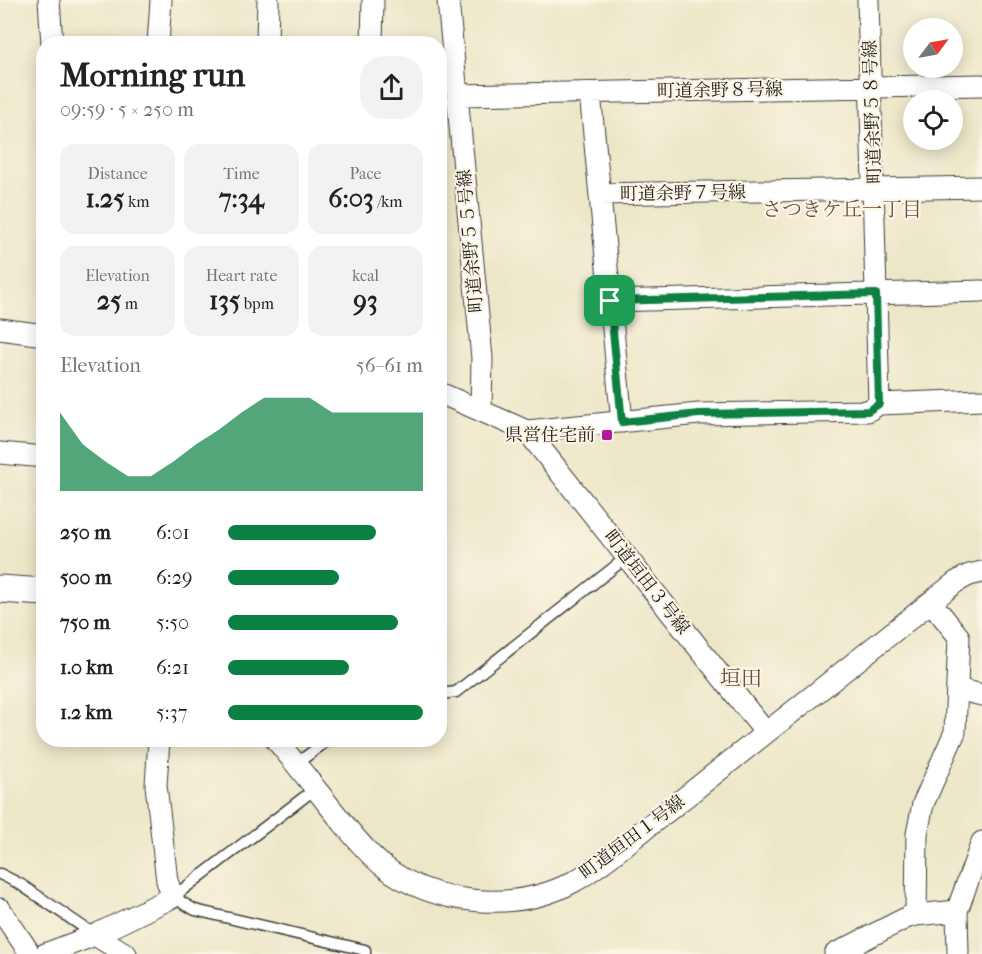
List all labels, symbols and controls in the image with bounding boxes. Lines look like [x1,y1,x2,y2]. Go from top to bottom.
north arrow [903,18,963,78]
map controls [903,18,963,150]
street label: 町道余野５８号線 [859,40,886,184]
text: Morning run [60,56,245,95]
button: share [360,56,423,119]
street label: 町道余野８号線 [657,79,783,102]
button: locate [903,90,963,150]
text: 09:59 · 5 × 250 m [60,98,194,121]
text: Distance [87,164,148,183]
text: Time [223,164,260,183]
text: Pace [350,164,381,183]
street label: 町道余野５５号線 [454,168,487,314]
street label: 町道余野７号線 [620,182,746,205]
text: 1.25 [86,183,124,214]
text: 7:34 [219,183,264,214]
text: 6:03 [328,183,374,214]
text: km [124,192,149,211]
text: /km [374,192,403,211]
district label: さつきケ丘一丁目 [762,198,922,221]
text: Elevation [85,266,150,285]
text: Heart rate [206,266,277,285]
text: kcal [352,266,379,285]
pin [584,275,635,326]
icon: arrive [593,284,626,317]
text: 25 [97,285,121,316]
text: 135 [209,285,240,316]
text: 93 [353,285,378,316]
text: m [121,294,138,313]
text: bpm [240,294,274,313]
text: Elevation [60,354,141,377]
text: 56–61 m [356,354,423,377]
place label: 県営住宅前 [505,425,595,446]
marker: 県営住宅前 [600,428,614,442]
text: 250 m [60,521,111,544]
text: 6:01 [156,521,190,544]
street label: 町道垣田３号線 [600,526,694,638]
text: 500 m [60,566,112,589]
text: 6:29 [156,566,192,589]
text: 750 m [60,611,110,634]
text: 5:50 [156,611,189,634]
text: 1.0 km [60,656,113,679]
text: 6:21 [156,656,189,679]
district label: 垣田 [720,666,762,690]
text: 1.2 km [60,701,113,724]
text: 5:37 [156,701,187,724]
street label: 町道垣田１号線 [576,791,689,884]

